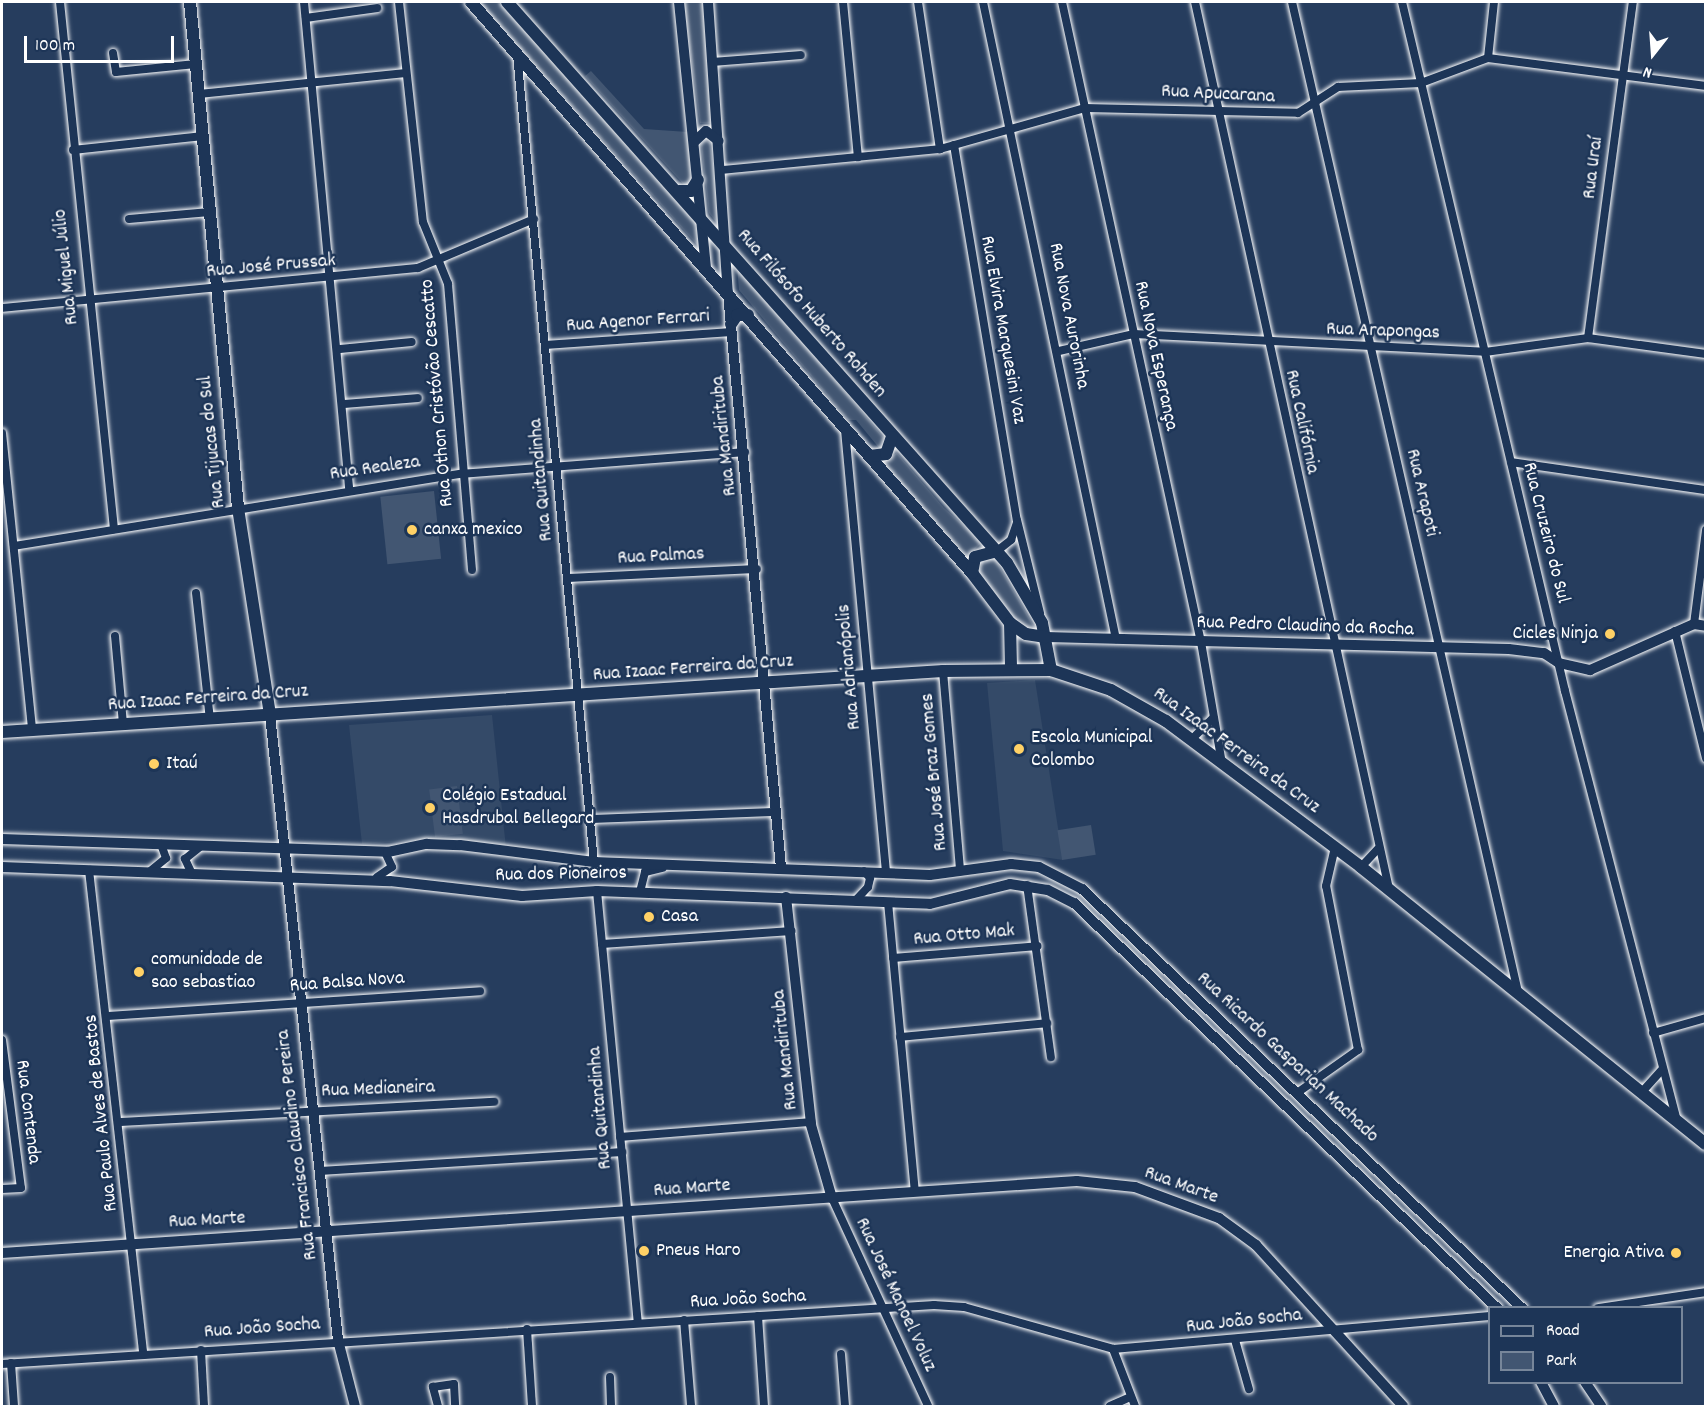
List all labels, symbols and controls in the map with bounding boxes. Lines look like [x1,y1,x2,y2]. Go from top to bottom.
scale bar [27,24,177,62]
north arrow [1623,24,1683,84]
text: 100 m [35,34,75,59]
text: N [1640,60,1655,84]
street label: Rua Apucarana [1160,80,1276,110]
street label: Rua Uraí [1578,136,1610,200]
street label: Rua Miguel Júlio [49,208,85,326]
street label: Rua Filósofo Huberto Rohden [731,225,891,403]
street label: Rua Elvira Marquesini Vaz [974,234,1030,426]
street label: Rua Nova Aurorinha [1042,241,1094,391]
street label: Rua José Prussak [205,249,337,285]
street label: Rua Othon Cristóvão Cescatto [416,278,460,508]
street label: Rua Nova Esperança [1127,279,1183,433]
street label: Rua Agenor Ferrari [565,305,711,339]
street label: Rua Arapongas [1326,318,1440,346]
street label: Rua Califórnia [1278,368,1324,476]
street label: Rua Tijucas do Sul [194,374,232,510]
street label: Rua Mandirituba [707,375,743,497]
street label: Rua Quitandinha [525,418,559,542]
street label: Rua Arapoti [1399,447,1443,539]
street label: Rua Realeza [328,451,422,487]
street label: Rua Cruzeiro do Sul [1516,460,1574,606]
place label: canxa mexico [424,518,523,542]
marker: canxa mexico [405,523,419,537]
street label: Rua Palmas [617,543,705,571]
street label: Rua Adrianópolis [833,603,867,731]
street label: Rua Pedro Claudino da Rocha [1196,611,1414,643]
place label: Cicles Ninja [1512,622,1598,646]
marker: Cicles Ninja [1603,627,1617,641]
street label: Rua Izaac Ferreira da Cruz [592,650,794,688]
street label: Rua Izaac Ferreira da Cruz [107,680,309,718]
street label: Rua Izaac Ferreira da Cruz [1148,682,1324,820]
street label: Rua José Braz Gomes [916,692,954,852]
place label: Escola Municipal Colombo [1031,726,1152,773]
marker: Escola Municipal Colombo [1012,742,1026,756]
place label: Itaú [166,752,198,776]
marker: Itaú [147,757,161,771]
place label: Colégio Estadual Hasdrubal Bellegard [442,784,594,831]
marker: Colégio Estadual Hasdrubal Bellegard [423,801,437,815]
street label: Rua dos Pioneiros [495,862,627,888]
place label: Casa [661,905,698,929]
marker: Casa [642,910,656,924]
street label: Rua Otto Mak [912,920,1016,952]
place label: comunidade de sao sebastiao [151,948,263,995]
marker: comunidade de sao sebastiao [132,965,146,979]
street label: Rua Balsa Nova [289,967,405,999]
street label: Rua Ricardo Gasparian Machado [1191,967,1383,1149]
street label: Rua Mandirituba [768,989,804,1111]
street label: Rua Paulo Alves de Bastos [80,1013,124,1213]
street label: Rua Francisco Claudino Pereira [272,1028,324,1262]
street label: Rua Quitandinha [584,1046,618,1170]
street label: Rua Contenda [9,1059,45,1165]
street label: Rua Medianeira [321,1076,435,1104]
street label: Rua Marte [1141,1162,1221,1210]
street label: Rua Marte [653,1174,731,1204]
street label: Rua Marte [168,1207,246,1235]
street label: Rua José Manoel Voluz [849,1214,941,1376]
place label: Pneus Haro [656,1239,741,1263]
place label: Energia Ativa [1563,1241,1664,1265]
marker: Pneus Haro [637,1244,651,1258]
marker: Energia Ativa [1669,1246,1683,1260]
street label: Rua João Socha [689,1285,807,1315]
street label: Rua João Socha [1185,1304,1303,1340]
legend [1488,1306,1683,1384]
street label: Rua João Socha [203,1313,321,1345]
text: Road [1546,1319,1580,1344]
text: Park [1546,1349,1577,1374]

